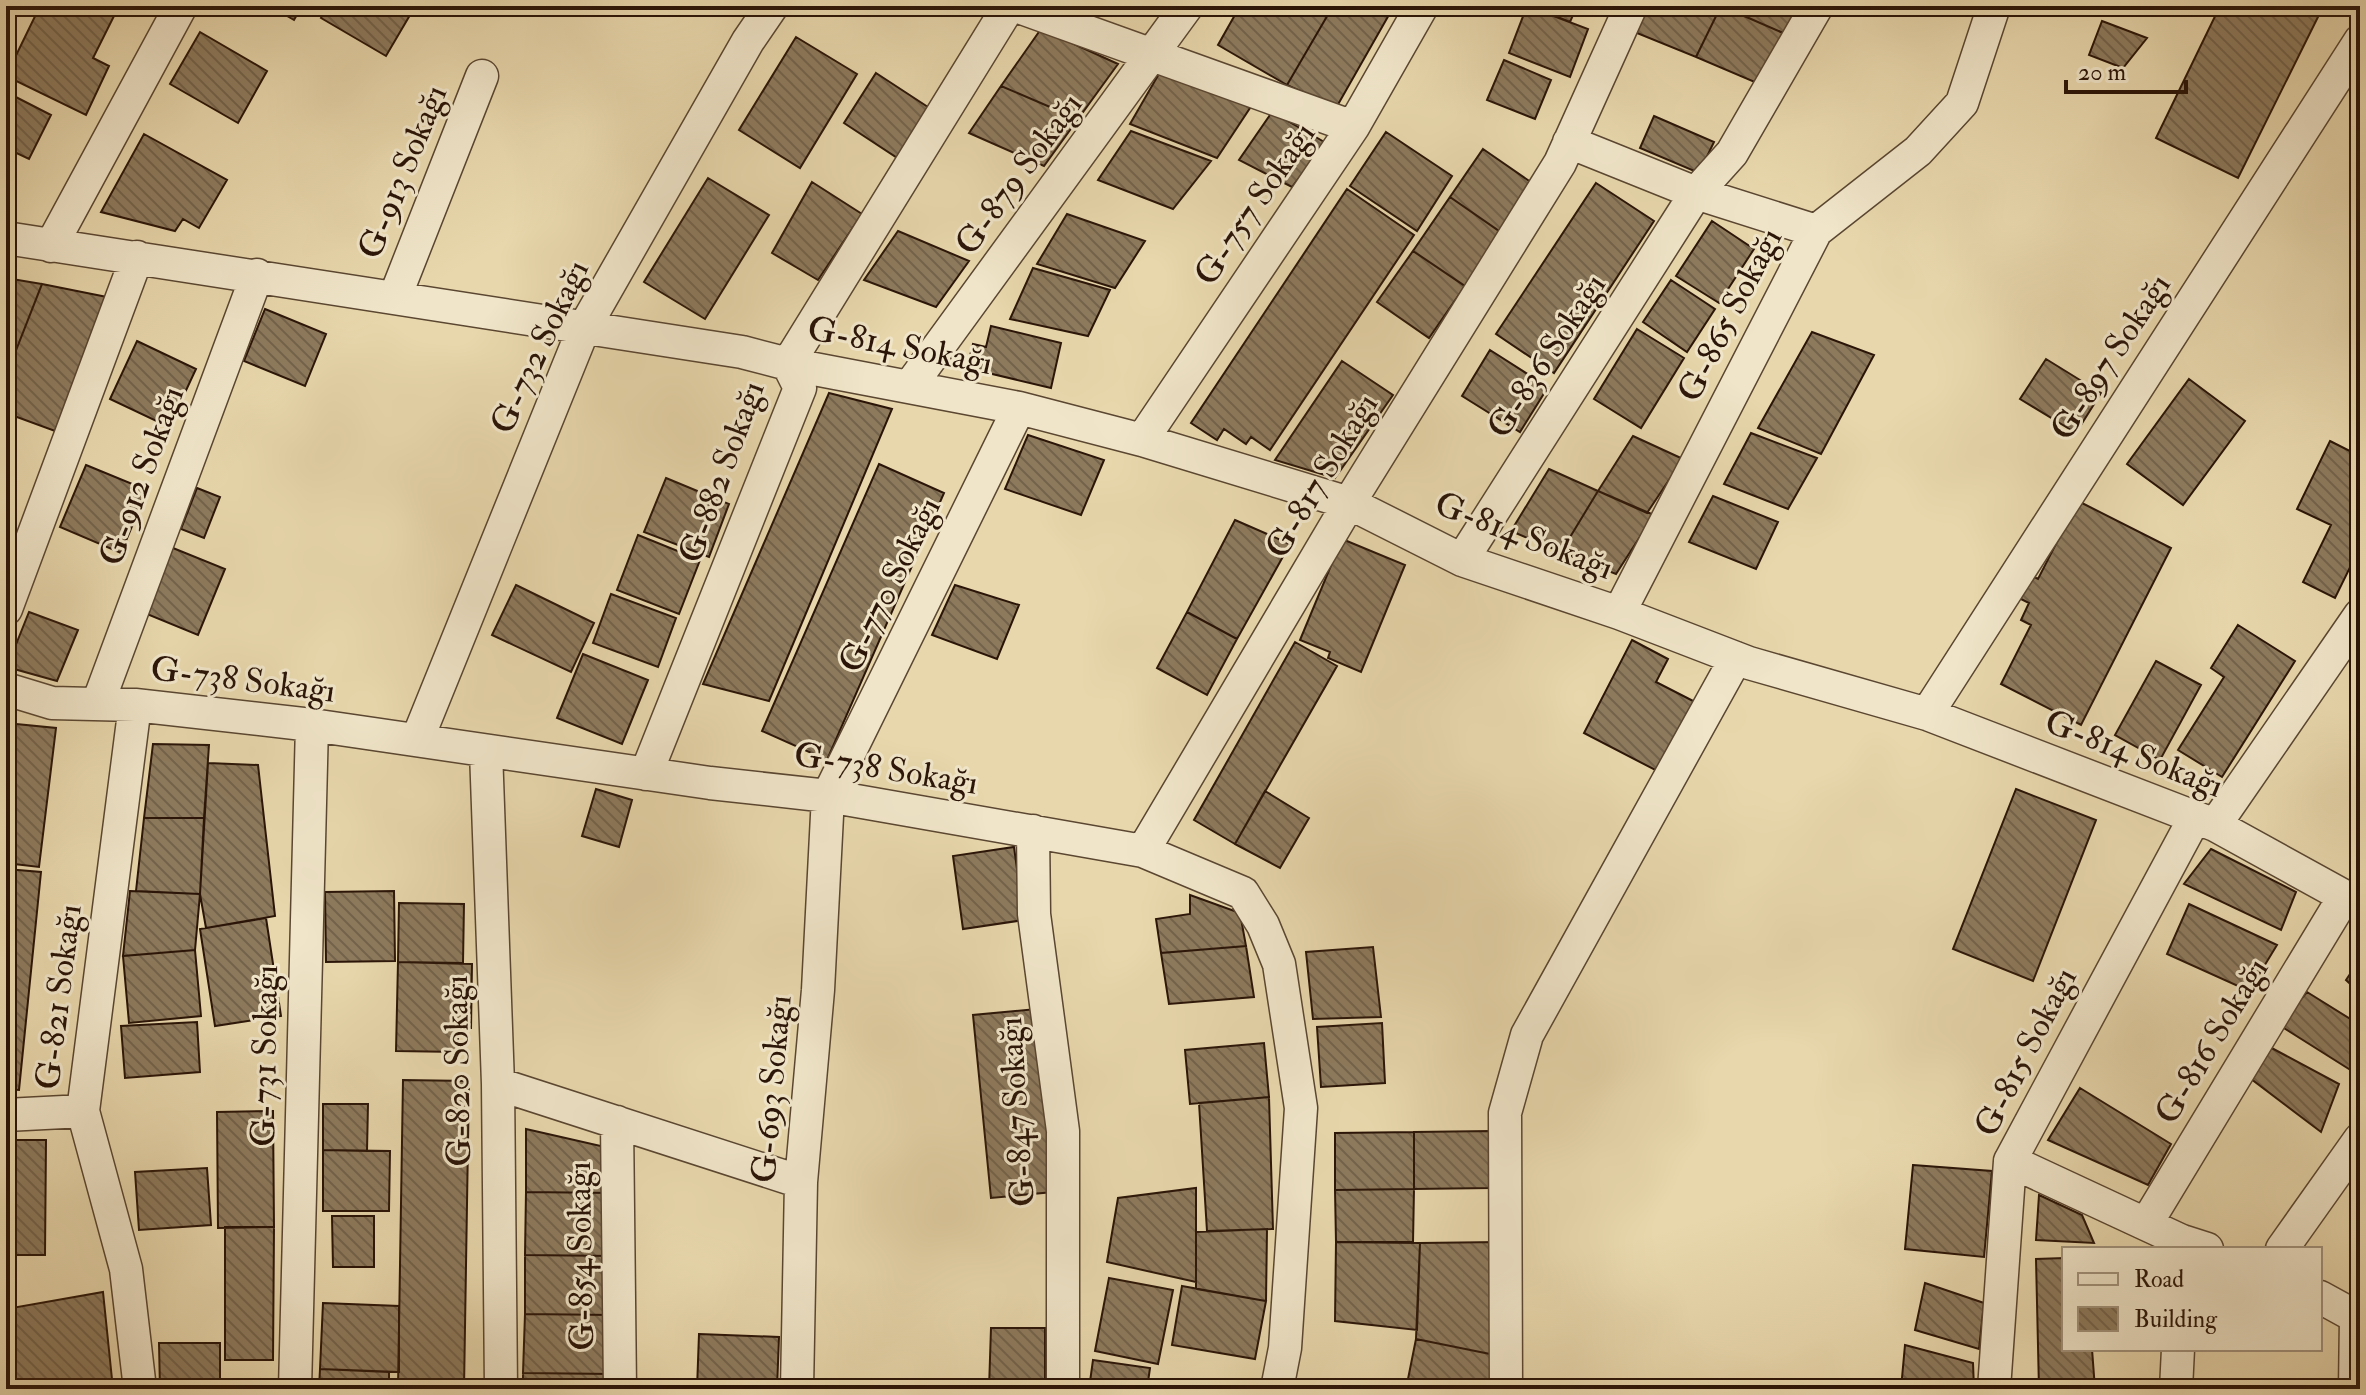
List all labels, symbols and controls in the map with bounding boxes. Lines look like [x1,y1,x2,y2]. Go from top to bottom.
scale bar [2066,44,2186,94]
text: 20 m [2078,57,2127,88]
street label: G-913 Sokağı [349,79,457,265]
street label: G-879 Sokağı [946,85,1092,263]
street label: G-757 Sokağı [1185,114,1325,294]
street label: G-865 Sokağı [1668,221,1792,409]
street label: G-732 Sokağı [481,253,599,441]
street label: G-836 Sokağı [1478,266,1616,446]
street label: G-897 Sokağı [2041,266,2181,448]
street label: G-814 Sokağı [804,307,996,385]
street label: G-882 Sokağı [669,375,775,569]
street label: G-912 Sokağı [90,380,194,572]
street label: G-817 Sokağı [1256,386,1388,566]
street label: G-814 Sokağı [1429,482,1619,590]
street label: G-770 Sokağı [829,490,951,680]
street label: G-738 Sokağı [148,647,338,713]
street label: G-814 Sokağı [2039,700,2229,808]
street label: G-738 Sokağı [791,733,981,805]
street label: G-821 Sokağı [26,902,92,1092]
street label: G-816 Sokağı [2146,950,2278,1132]
street label: G-815 Sokağı [1965,960,2087,1144]
street label: G-731 Sokağı [242,965,288,1147]
street label: G-820 Sokağı [435,975,481,1167]
street label: G-693 Sokağı [742,993,802,1185]
street label: G-847 Sokağı [989,1016,1045,1208]
street label: G-854 Sokağı [558,1161,604,1351]
legend [2062,1247,2322,1351]
text: Road [2134,1264,2184,1295]
text: Building [2134,1304,2218,1335]

